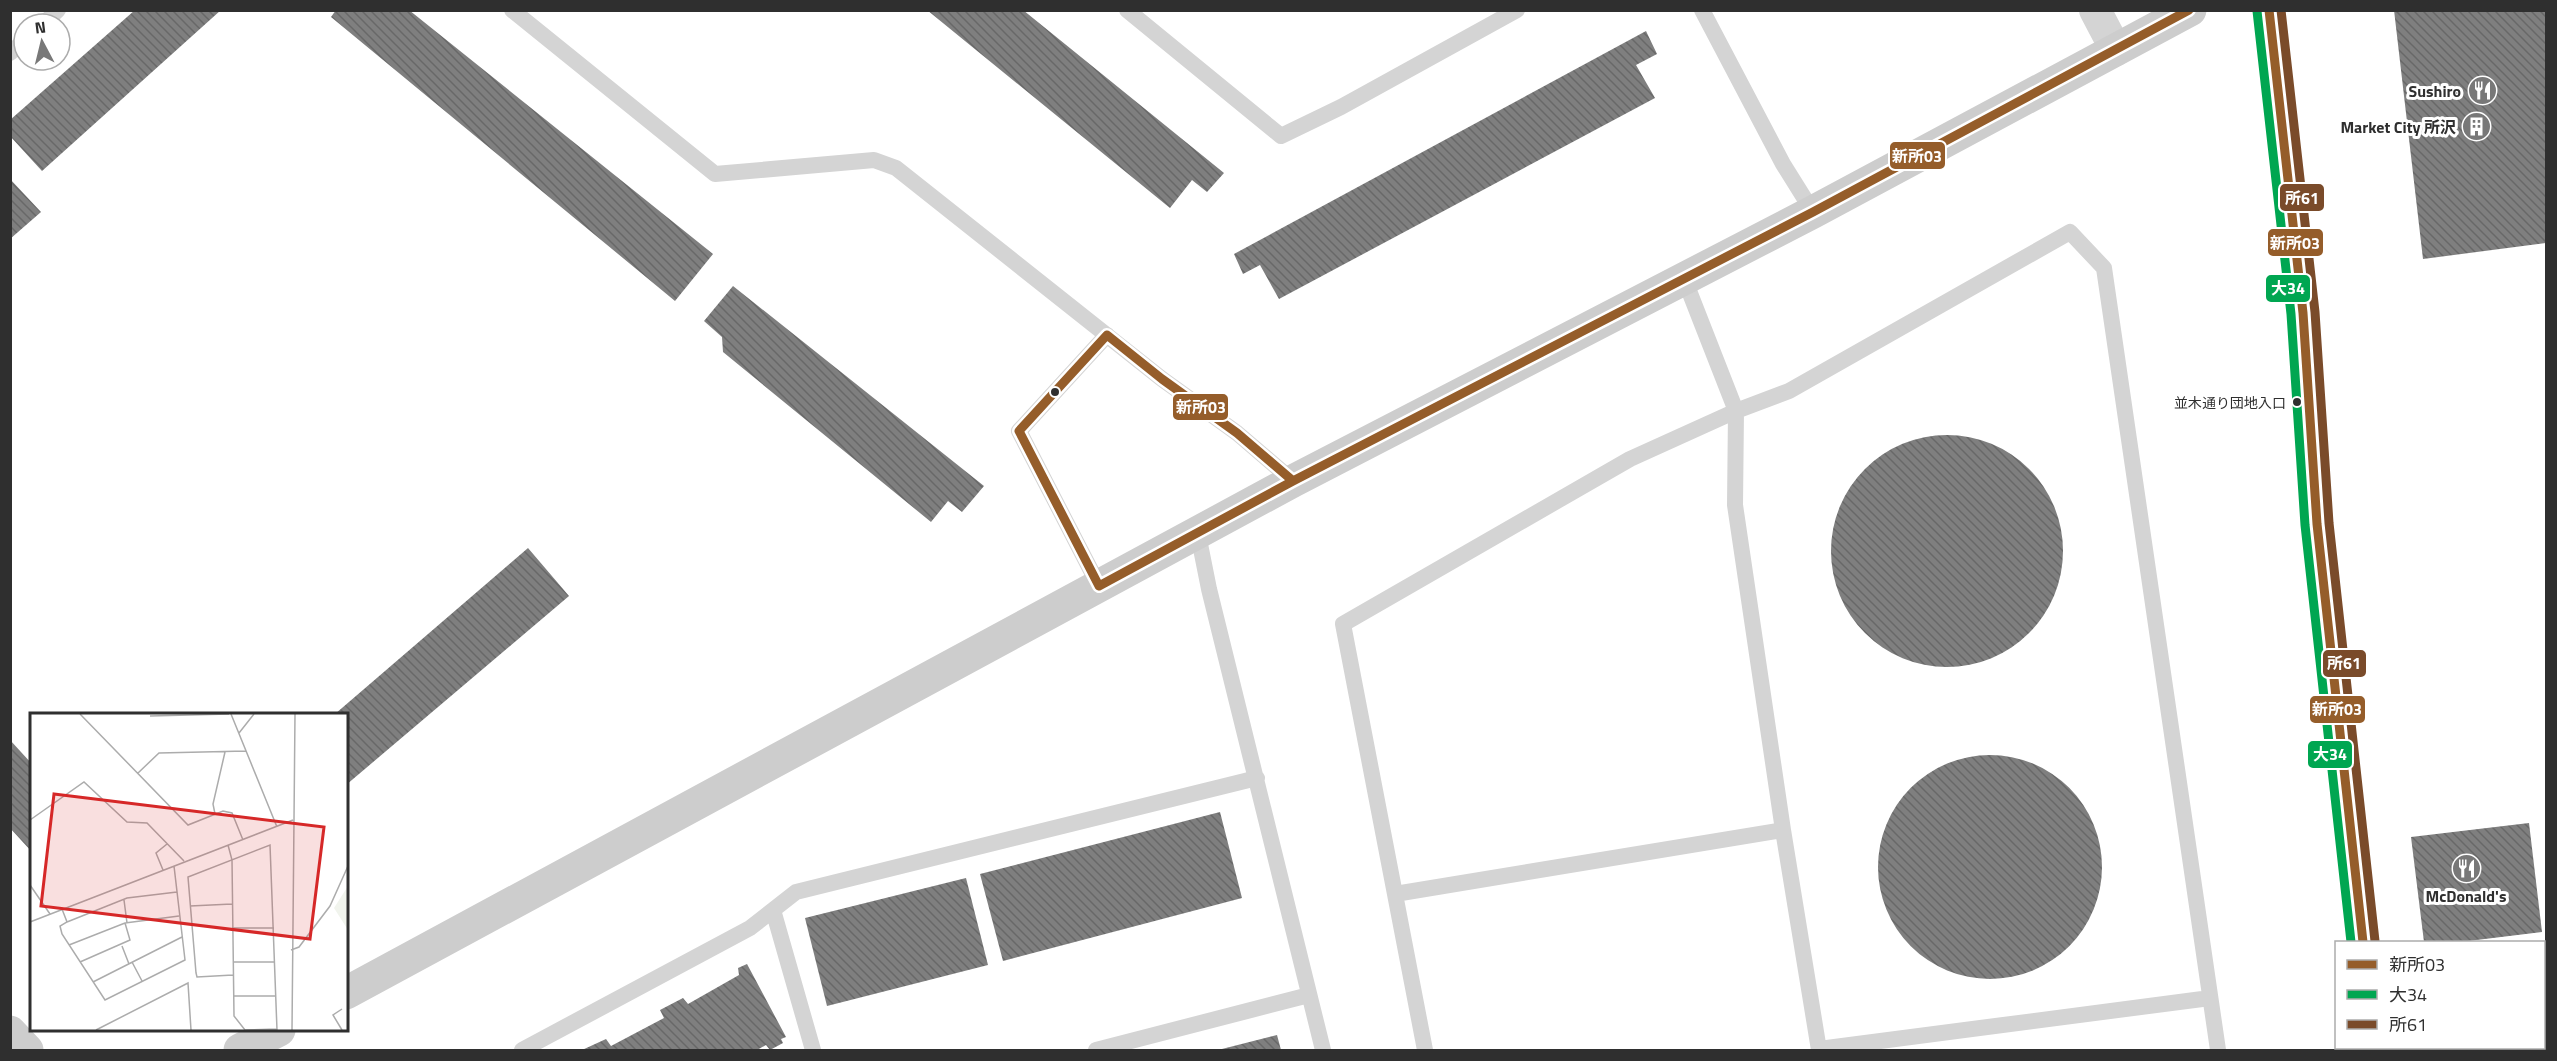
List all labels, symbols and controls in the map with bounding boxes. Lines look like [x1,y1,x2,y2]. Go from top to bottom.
north arrow [12,12,72,72]
text: N [33,15,47,40]
restaurant icon: Sushiro [2466,75,2498,107]
place label: Sushiro [2408,79,2461,103]
building icon: Market City 所沢 [2461,111,2493,143]
place label: Market City 所沢 [2340,115,2456,139]
line badge: 新所03 [1889,141,1946,170]
text: 新所03 [1892,144,1942,168]
line badge: 所61 [2279,183,2325,212]
text: 所61 [2285,186,2319,210]
line badge: 新所03 [2267,228,2324,257]
text: 新所03 [2270,231,2320,255]
line badge: 大34 [2265,274,2311,303]
text: 大34 [2271,276,2305,300]
unlabelled marker [1049,386,1061,398]
place label: 並木通り団地入口 [2174,392,2286,413]
line badge: 新所03 [1172,393,1229,421]
text: 新所03 [1176,395,1226,419]
marker: 並木通り団地入口 [2291,396,2303,408]
line badge: 所61 [2322,649,2367,678]
text: 所61 [2327,651,2361,675]
line badge: 新所03 [2309,695,2366,724]
text: 新所03 [2312,697,2362,721]
inset map [30,713,348,1031]
line badge: 大34 [2307,740,2353,769]
text: 大34 [2313,742,2347,766]
restaurant icon: McDonald's [2450,852,2482,884]
place label: McDonald's [2426,884,2507,908]
legend [2335,941,2545,1049]
text: 新所03 [2389,951,2445,978]
text: 大34 [2389,981,2427,1008]
text: 所61 [2389,1011,2427,1038]

